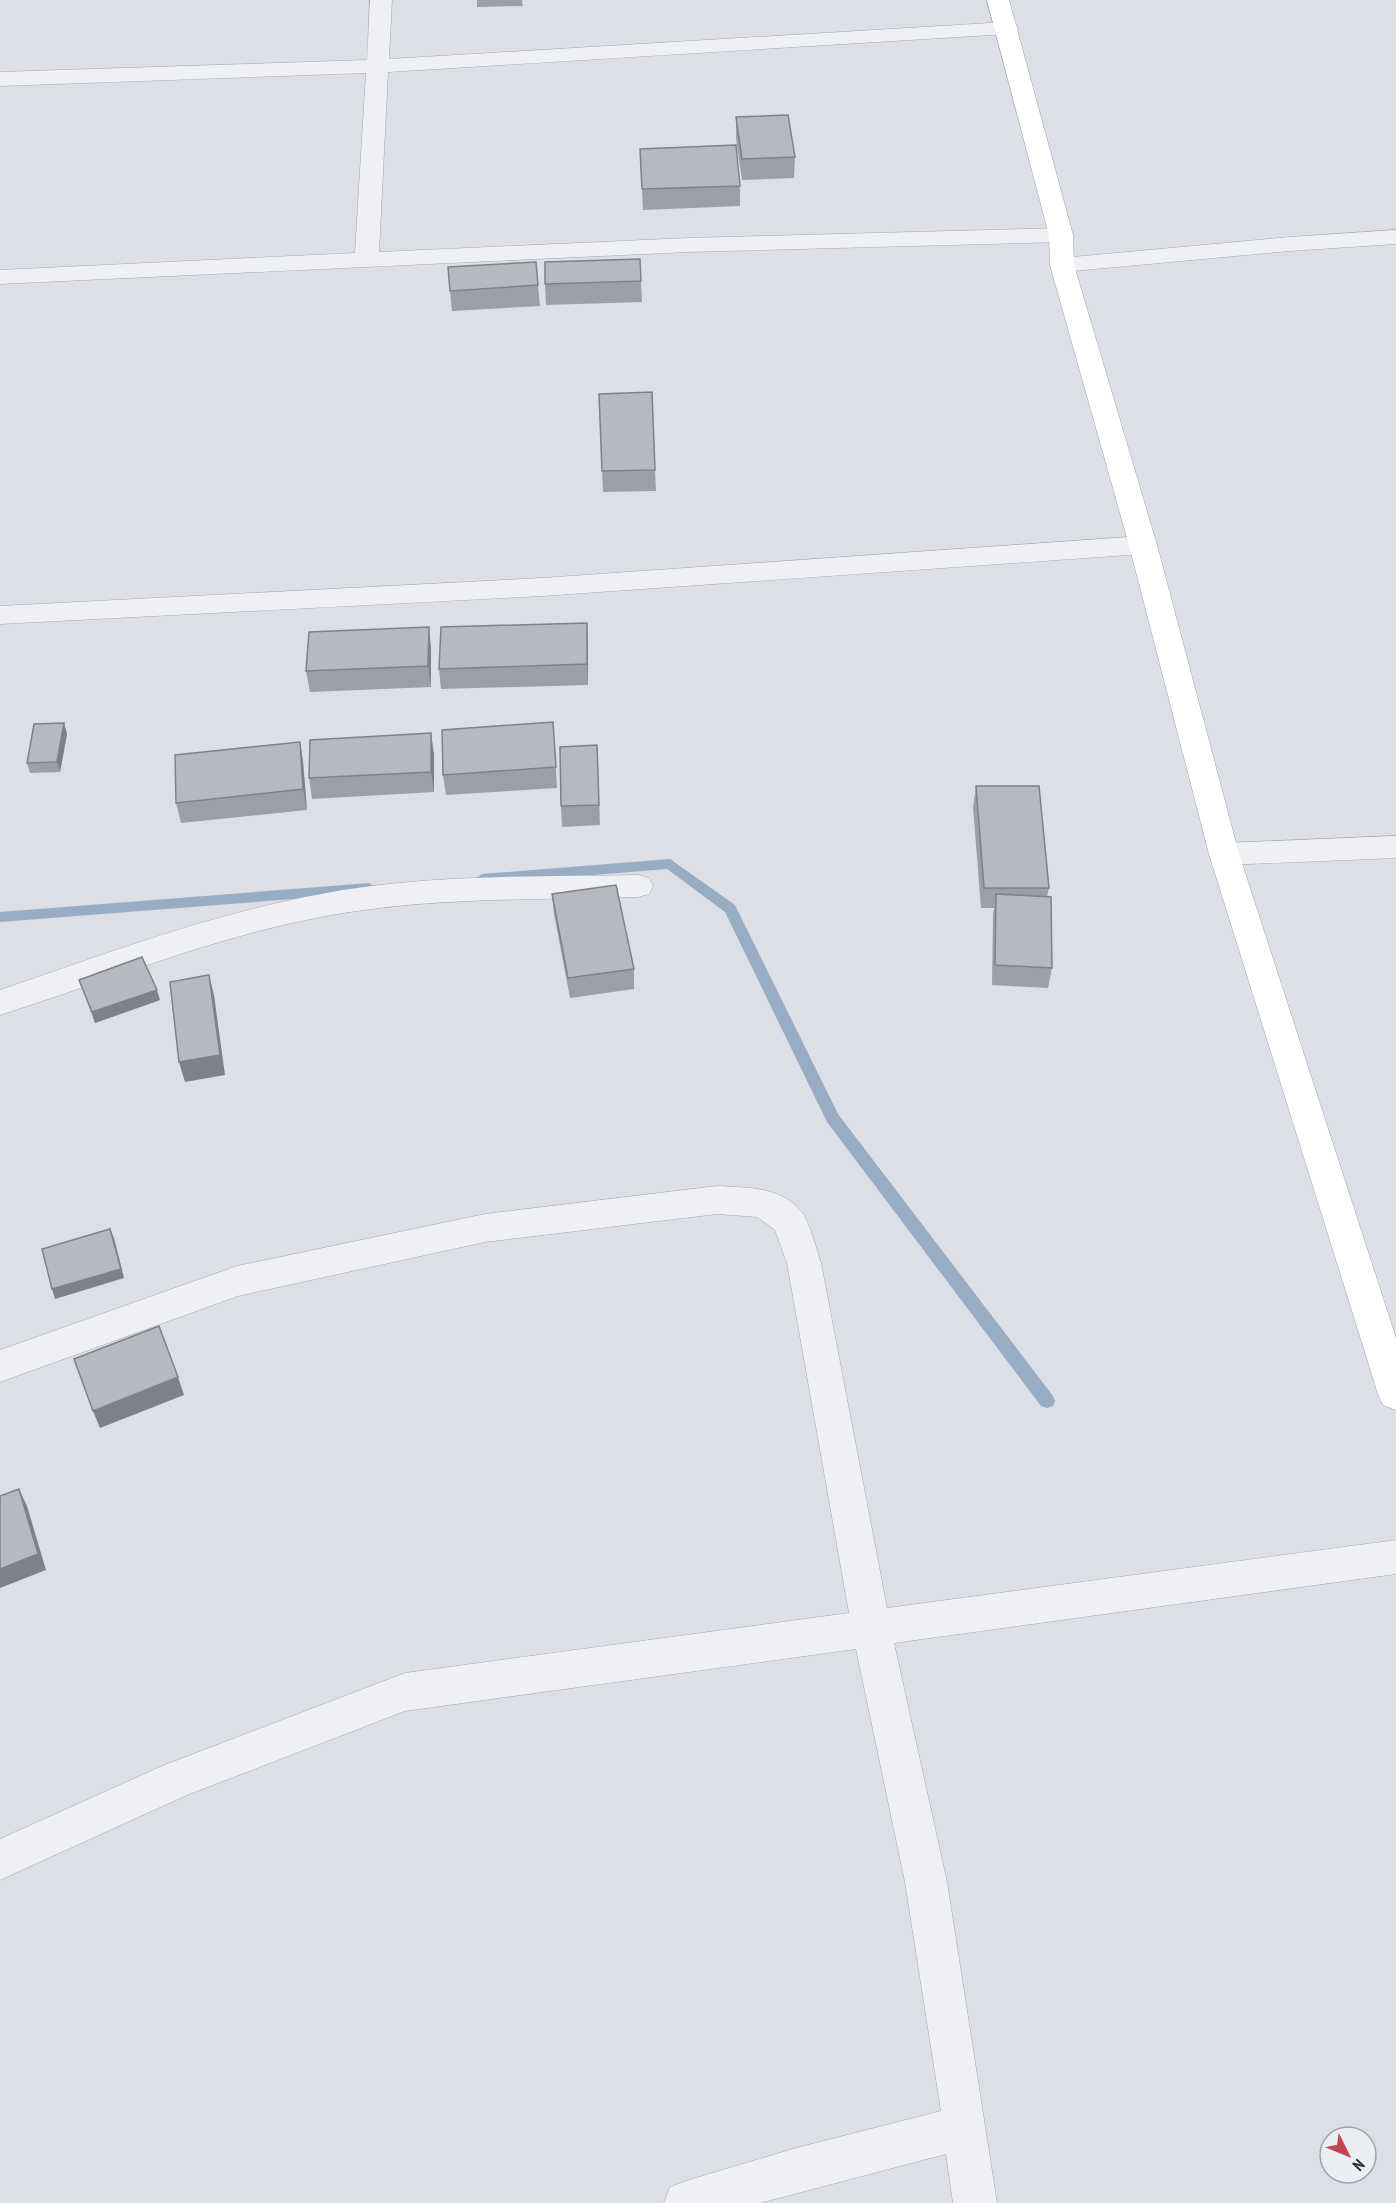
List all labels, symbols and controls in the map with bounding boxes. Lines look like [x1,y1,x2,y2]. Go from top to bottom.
north arrow [1318,2125,1378,2185]
text: N [1349,2155,1369,2175]

